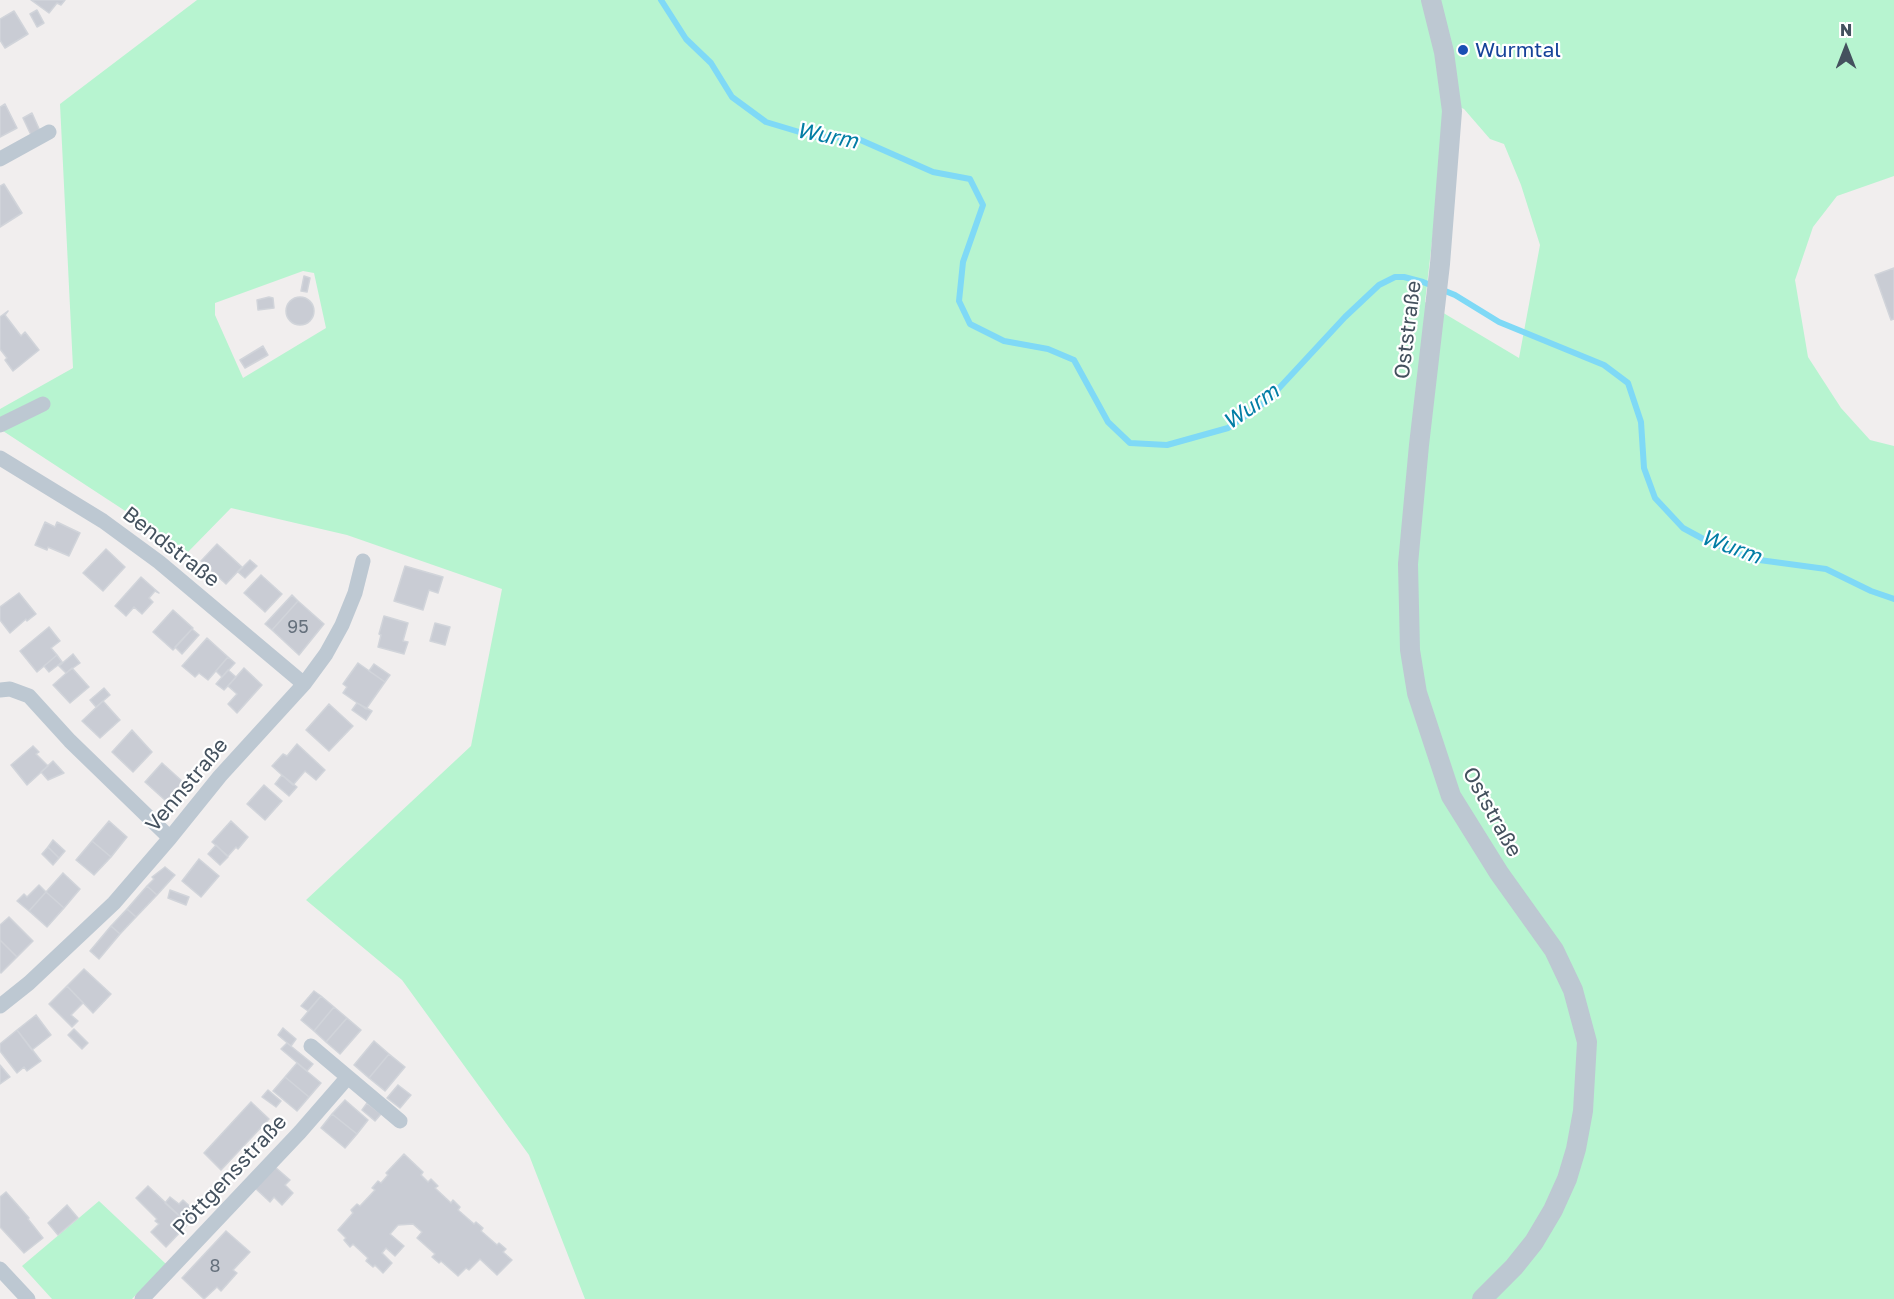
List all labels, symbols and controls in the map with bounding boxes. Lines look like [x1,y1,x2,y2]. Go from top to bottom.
north arrow [1816,18,1876,78]
text: N [1840,20,1852,40]
place label: Wurmtal [1475,37,1561,63]
marker: Wurmtal [1456,43,1470,57]
water label: Wurm [794,117,860,155]
street label: Oststraße [1389,279,1427,381]
water label: Wurm [1218,378,1284,436]
street label: Bendstraße [118,501,224,593]
water label: Wurm [1697,524,1765,570]
house number: 95 [287,616,309,638]
street label: Vennstraße [141,733,233,837]
street label: Oststraße [1457,763,1527,861]
street label: Pöttgensstraße [168,1110,292,1240]
house number: 8 [210,1255,220,1277]

